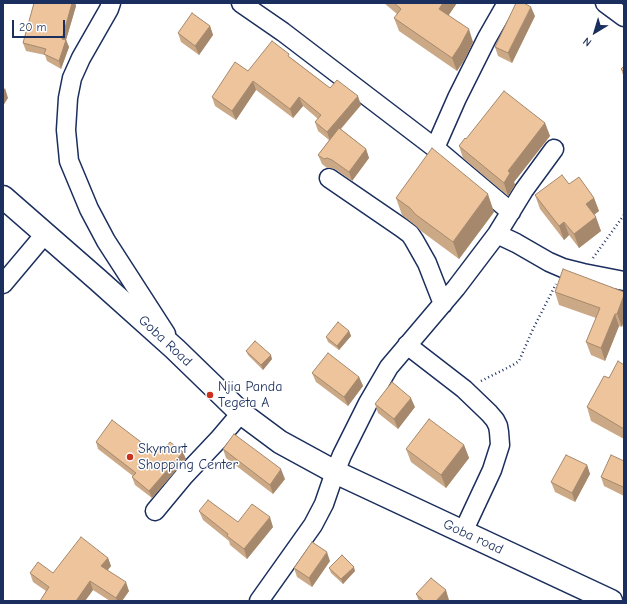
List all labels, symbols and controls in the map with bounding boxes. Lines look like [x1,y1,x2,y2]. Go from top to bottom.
scale bar [14,12,67,38]
north arrow [575,12,615,52]
text: 20 m [19,20,47,34]
text: N [580,35,594,49]
street label: Goba Road [135,312,195,370]
place label: Njia Panda Tegeta A [218,379,282,412]
marker: Njia Panda Tegeta A [205,390,215,400]
place label: Skymart Shopping Center [138,441,238,474]
marker: Skymart Shopping Center [125,452,135,462]
street label: Goba road [440,516,506,558]

